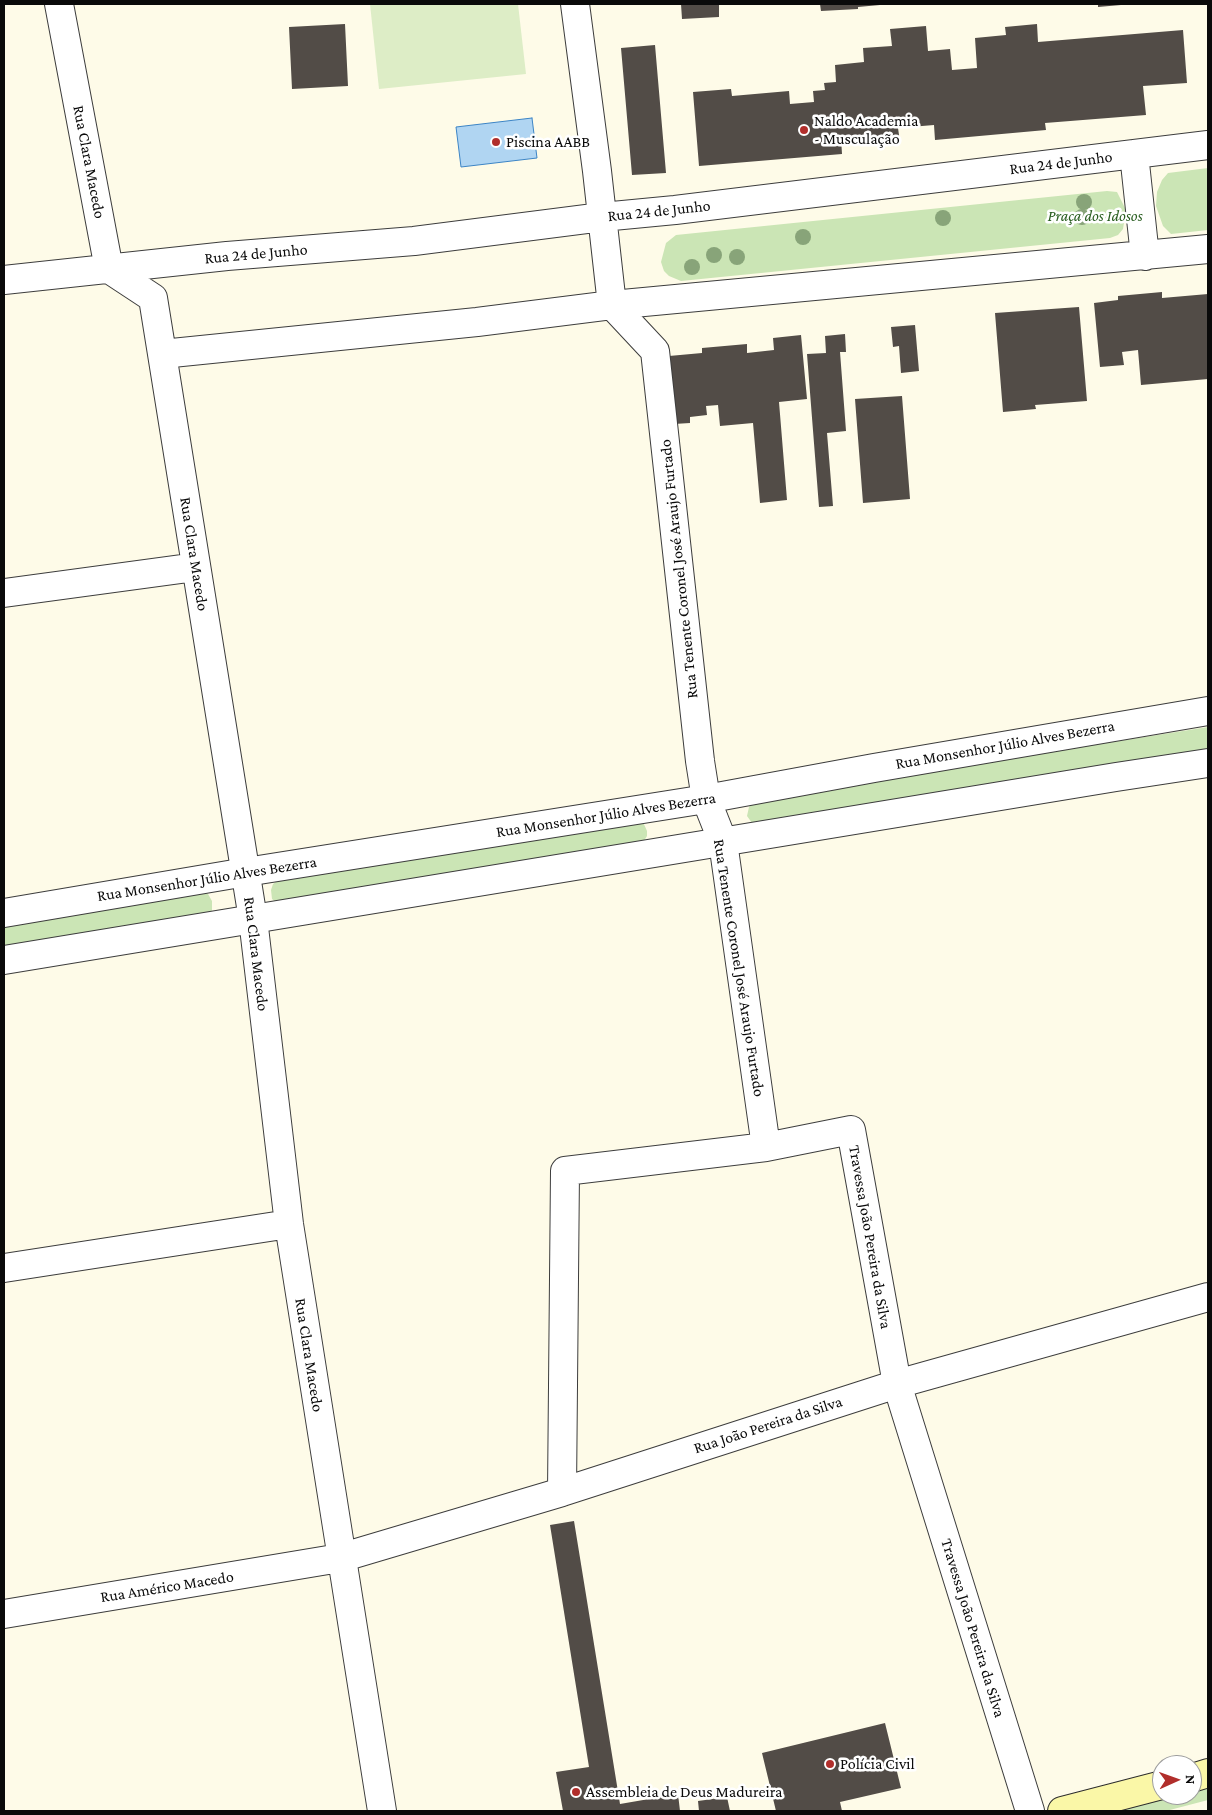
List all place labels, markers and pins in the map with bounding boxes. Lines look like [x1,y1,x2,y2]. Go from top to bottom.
place label: Naldo Academia - Musculação [814,111,918,149]
marker: Naldo Academia - Musculação [798,124,810,136]
place label: Piscina AABB [506,132,590,152]
marker: Piscina AABB [490,136,502,148]
place label: Polícia Civil [840,1754,915,1774]
marker: Polícia Civil [824,1758,836,1770]
place label: Assembleia de Deus Madureira [586,1782,782,1802]
marker: Assembleia de Deus Madureira [570,1786,582,1798]

